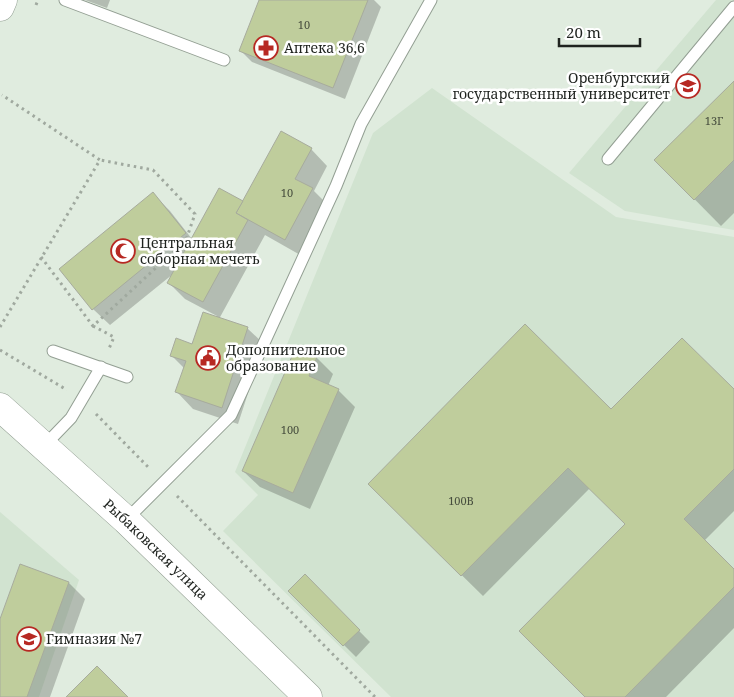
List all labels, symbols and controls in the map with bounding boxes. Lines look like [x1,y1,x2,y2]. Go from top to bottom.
scale bar [559,15,640,47]
house number: 10 [298,17,310,32]
text: 20 m [566,22,601,42]
pharmacy icon: Аптека 36,6 [253,35,279,61]
place label: Аптека 36,6 [284,38,365,57]
place label: Оренбургский государственный университет [452,68,671,103]
school or university icon: Оренбургский государственный университет [675,73,701,99]
house number: 13Г [705,113,723,128]
house number: 10 [281,185,293,200]
place label: Центральная соборная мечеть [140,233,260,268]
mosque icon: Центральная соборная мечеть [110,238,136,264]
place label: Дополнительное образование [226,340,345,375]
public building icon: Дополнительное образование [195,345,221,371]
house number: 100 [281,422,299,437]
house number: 100В [448,493,474,508]
street label: Рыбаковская улица [100,494,213,604]
school or university icon: Гимназия №7 [16,626,42,652]
place label: Гимназия №7 [46,629,142,648]

